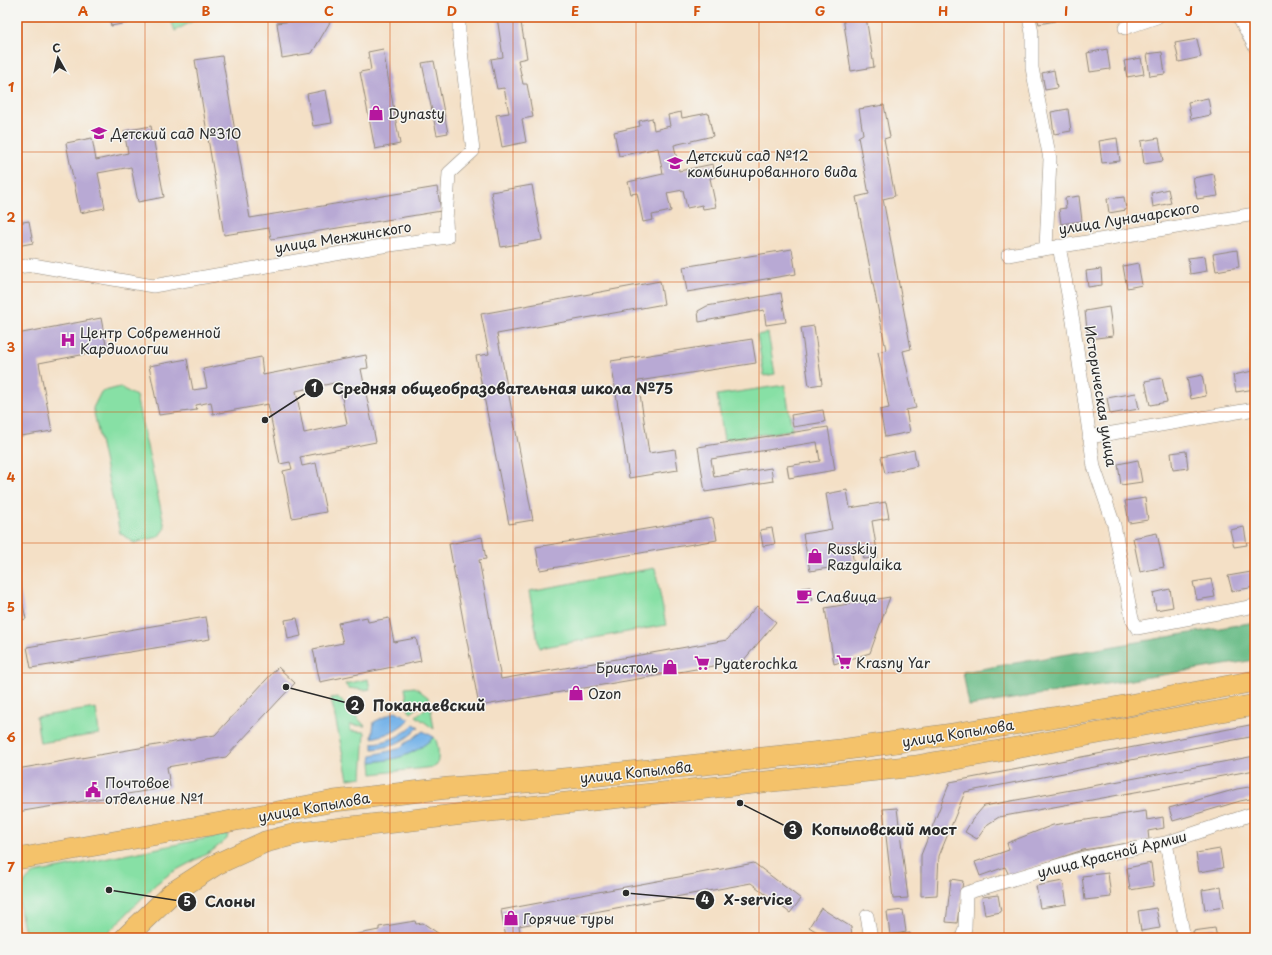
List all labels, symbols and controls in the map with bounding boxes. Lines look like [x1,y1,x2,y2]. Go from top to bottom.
text: A [78,1,88,20]
text: B [202,1,211,20]
text: C [324,1,334,20]
text: D [447,1,457,20]
text: E [571,1,579,20]
text: F [693,1,701,20]
text: G [815,1,825,20]
text: H [938,1,948,20]
text: I [1064,1,1068,20]
text: J [1185,1,1193,20]
north arrow [38,38,78,78]
text: С [51,39,62,57]
text: 1 [8,77,14,96]
place label: Dynasty [388,103,445,124]
shop icon: Dynasty [367,104,385,122]
place label: Детский сад №310 [110,123,241,144]
school or university icon: Детский сад №310 [90,124,108,142]
place label: Детский сад №12 комбинированного вида [686,145,858,182]
school or university icon: Детский сад №12 комбинированного вида [666,154,684,172]
street label: улица Луначарского [1057,196,1201,240]
text: 2 [6,207,16,226]
street label: улица Менжинского [273,216,413,258]
place label: Центр Современной Кардиологии [80,322,221,359]
street label: Историческая улица [1079,324,1123,468]
hospital icon: Центр Современной Кардиологии [59,331,77,349]
text: 3 [7,337,16,356]
callout: Средняя общеобразовательная школа №75 [304,375,682,402]
text: Средняя общеобразовательная школа №75 [333,376,673,399]
text: 1 [311,378,317,396]
text: 4 [7,467,16,486]
place label: Russkiy Razgulaika [827,538,902,575]
shop icon: Russkiy Razgulaika [806,547,824,565]
place label: Славица [816,586,877,607]
cafe icon: Славица [795,587,813,605]
text: 5 [7,597,15,616]
place label: Krasny Yar [856,652,931,673]
place label: Pyaterochka [714,653,798,674]
supermarket icon: Krasny Yar [835,653,853,671]
supermarket icon: Pyaterochka [693,654,711,672]
place label: Бристоль [596,657,658,678]
shop icon: Бристоль [661,658,679,676]
place label: Ozon [588,683,621,704]
shop icon: Ozon [567,684,585,702]
callout: Поканаевский [345,692,494,719]
text: Поканаевский [373,693,485,716]
text: 2 [351,696,360,714]
street label: улица Копылова [901,714,1016,752]
text: 6 [6,727,16,746]
street label: улица Копылова [579,756,694,788]
place label: Почтовое отделение №1 [105,772,204,809]
public building icon: Почтовое отделение №1 [84,781,102,799]
street label: улица Копылова [257,787,372,827]
callout: Копыловский мост [783,817,964,844]
text: Копыловский мост [812,817,958,840]
text: 3 [789,820,797,838]
street label: улица Красной Армии [1035,825,1189,883]
text: 7 [7,857,15,876]
callout: X-service [695,886,800,913]
text: X-service [723,887,792,910]
callout: Слоны [177,889,263,916]
text: Слоны [205,889,255,912]
text: 4 [701,890,709,908]
text: 5 [183,892,191,910]
place label: Горячие туры [523,908,614,929]
shop icon: Горячие туры [502,909,520,927]

